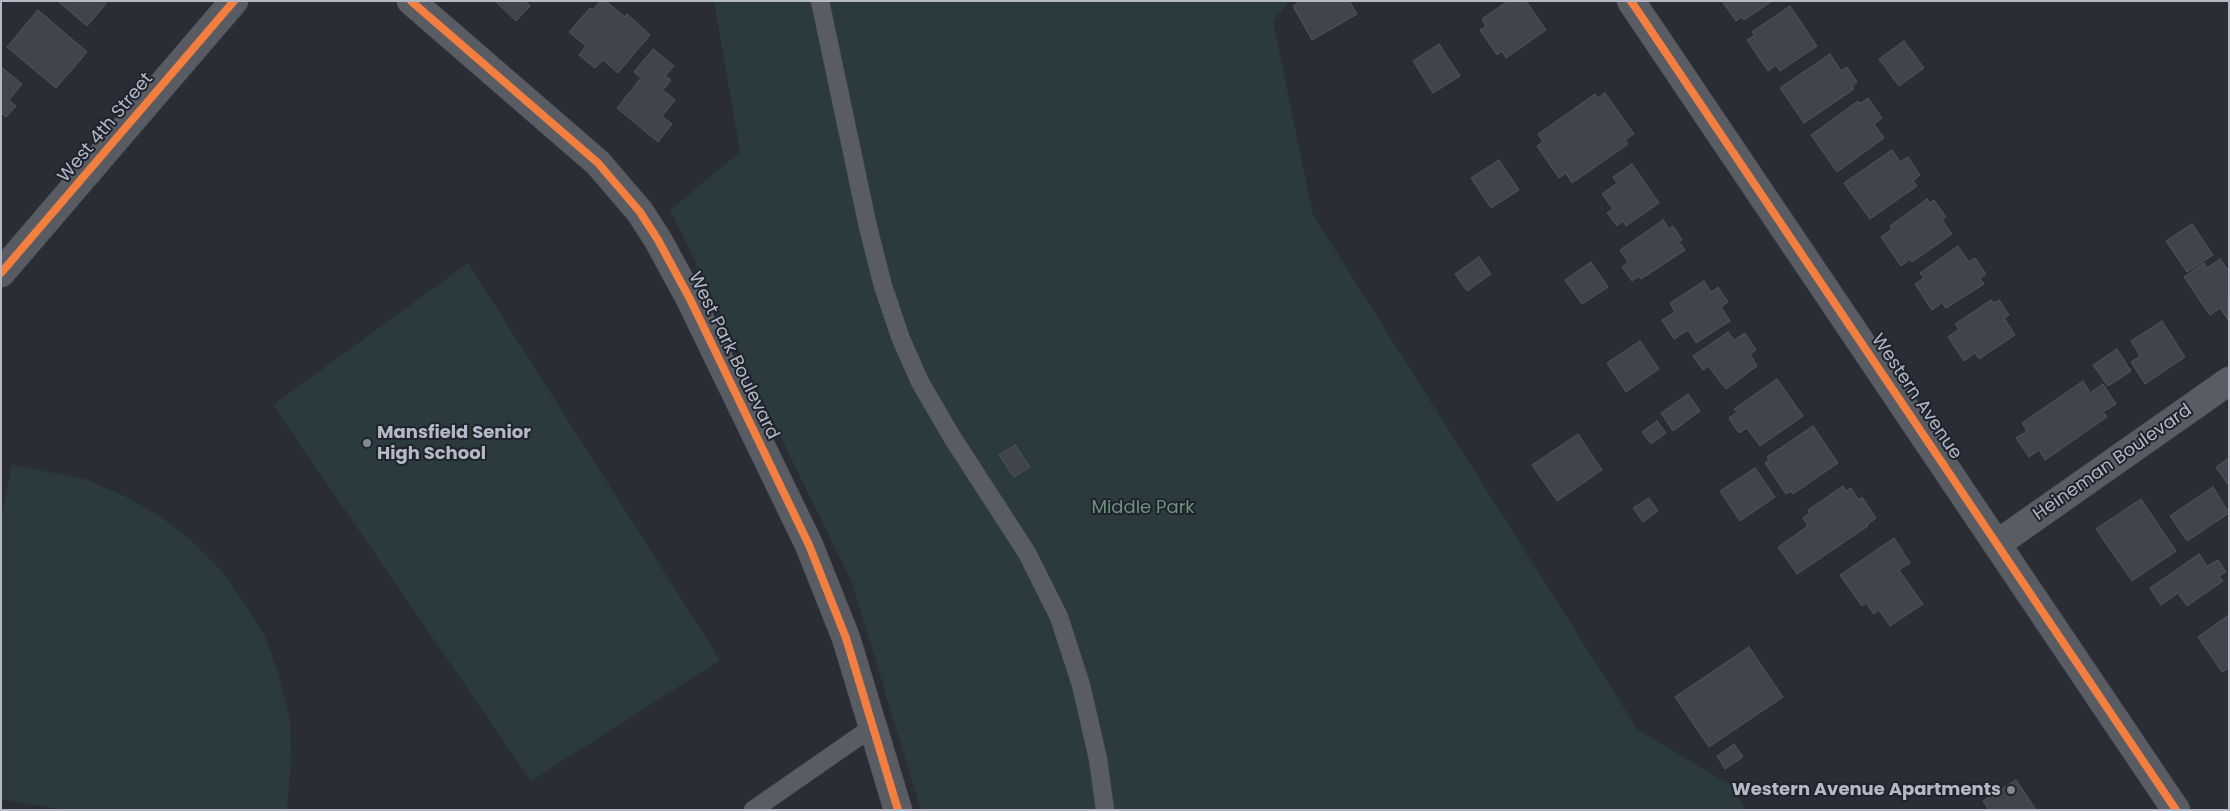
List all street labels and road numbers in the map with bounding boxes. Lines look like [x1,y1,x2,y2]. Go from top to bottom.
street label: West 4th Street [54,69,158,187]
street label: West Park Boulevard [683,269,783,443]
street label: Western Avenue [1866,330,1966,464]
street label: Heineman Boulevard [2030,400,2196,526]

